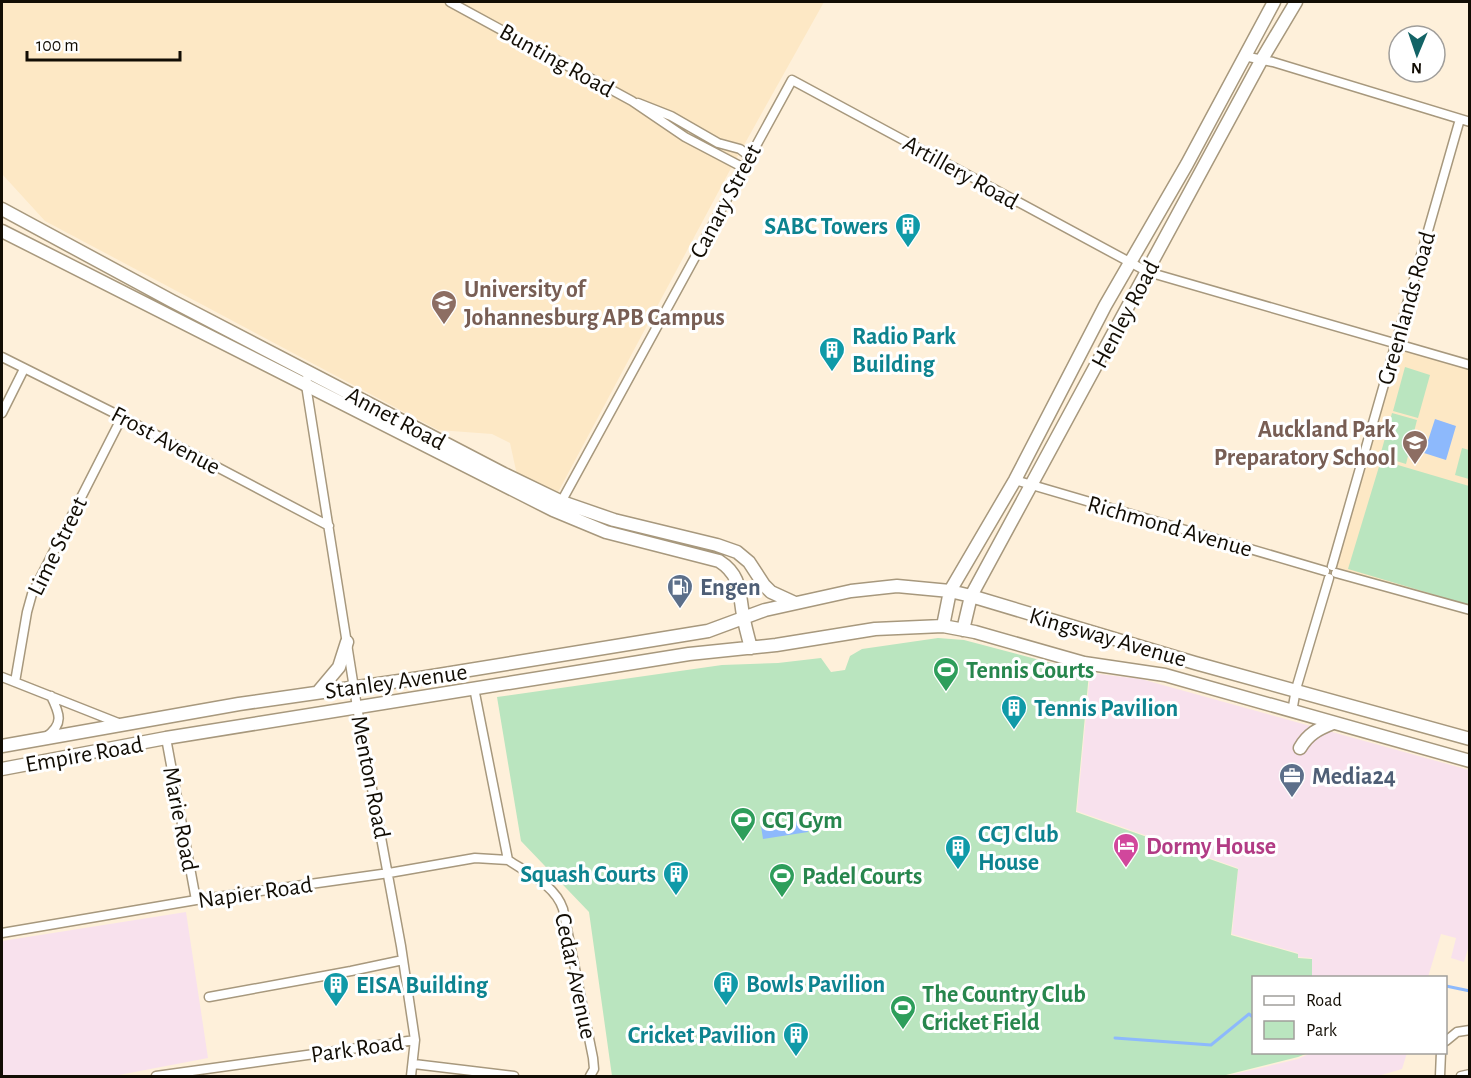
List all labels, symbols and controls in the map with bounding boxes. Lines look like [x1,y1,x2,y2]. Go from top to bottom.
street label: Bunting Road [495,20,618,102]
scale bar [27,24,180,62]
north arrow [1387,24,1447,84]
text: 100 m [36,37,79,55]
text: N [1411,60,1422,76]
street label: Artillery Road [899,131,1022,214]
street label: Canary Street [686,140,766,262]
building icon: SABC Towers [893,211,923,249]
place label: SABC Towers [764,215,888,239]
street label: Greenlands Road [1374,229,1440,388]
street label: Henley Road [1088,257,1164,372]
place label: University of Johannesburg APB Campus [464,278,725,330]
school or university icon: University of Johannesburg APB Campus [429,288,459,326]
place label: Radio Park Building [852,325,956,377]
building icon: Radio Park Building [817,335,847,373]
street label: Annet Road [342,383,449,455]
street label: Frost Avenue [107,402,224,480]
place label: Auckland Park Preparatory School [1214,418,1396,470]
school or university icon: Auckland Park Preparatory School [1400,428,1430,466]
street label: Richmond Avenue [1085,492,1255,562]
street label: Lime Street [24,493,92,600]
fuel station icon: Engen [665,572,695,610]
place label: Engen [700,576,761,600]
street label: Kingsway Avenue [1026,604,1189,672]
sports icon: Tennis Courts [931,655,961,693]
place label: Tennis Courts [966,659,1094,683]
street label: Stanley Avenue [323,660,469,704]
building icon: Tennis Pavilion [999,693,1029,731]
place label: Tennis Pavilion [1034,697,1178,721]
street label: Menton Road [346,714,394,841]
street label: Empire Road [23,733,145,777]
office icon: Media24 [1277,761,1307,799]
street label: Marie Road [158,765,202,873]
place label: Media24 [1312,765,1396,789]
sports icon: CCJ Gym [728,805,758,843]
place label: CCJ Gym [762,809,843,833]
place label: CCJ Club House [978,823,1058,875]
hotel icon: Dormy House [1111,831,1141,869]
building icon: CCJ Club House [943,833,973,871]
place label: Dormy House [1146,835,1276,859]
building icon: Squash Courts [661,859,691,897]
sports icon: Padel Courts [767,861,797,899]
place label: Squash Courts [520,863,656,887]
place label: Padel Courts [802,865,922,889]
street label: Napier Road [196,873,314,913]
street label: Cedar Avenue [550,911,600,1041]
building icon: Bowls Pavilion [711,969,741,1007]
building icon: EISA Building [321,970,351,1008]
place label: Bowls Pavilion [746,973,885,997]
place label: EISA Building [356,974,489,998]
legend [1252,976,1447,1054]
place label: The Country Club Cricket Field [922,983,1086,1035]
text: Road [1306,992,1342,1010]
sports icon: The Country Club Cricket Field [888,993,918,1031]
building icon: Cricket Pavilion [781,1020,811,1058]
text: Park [1306,1022,1338,1040]
place label: Cricket Pavilion [628,1024,776,1048]
street label: Park Road [309,1031,405,1067]

